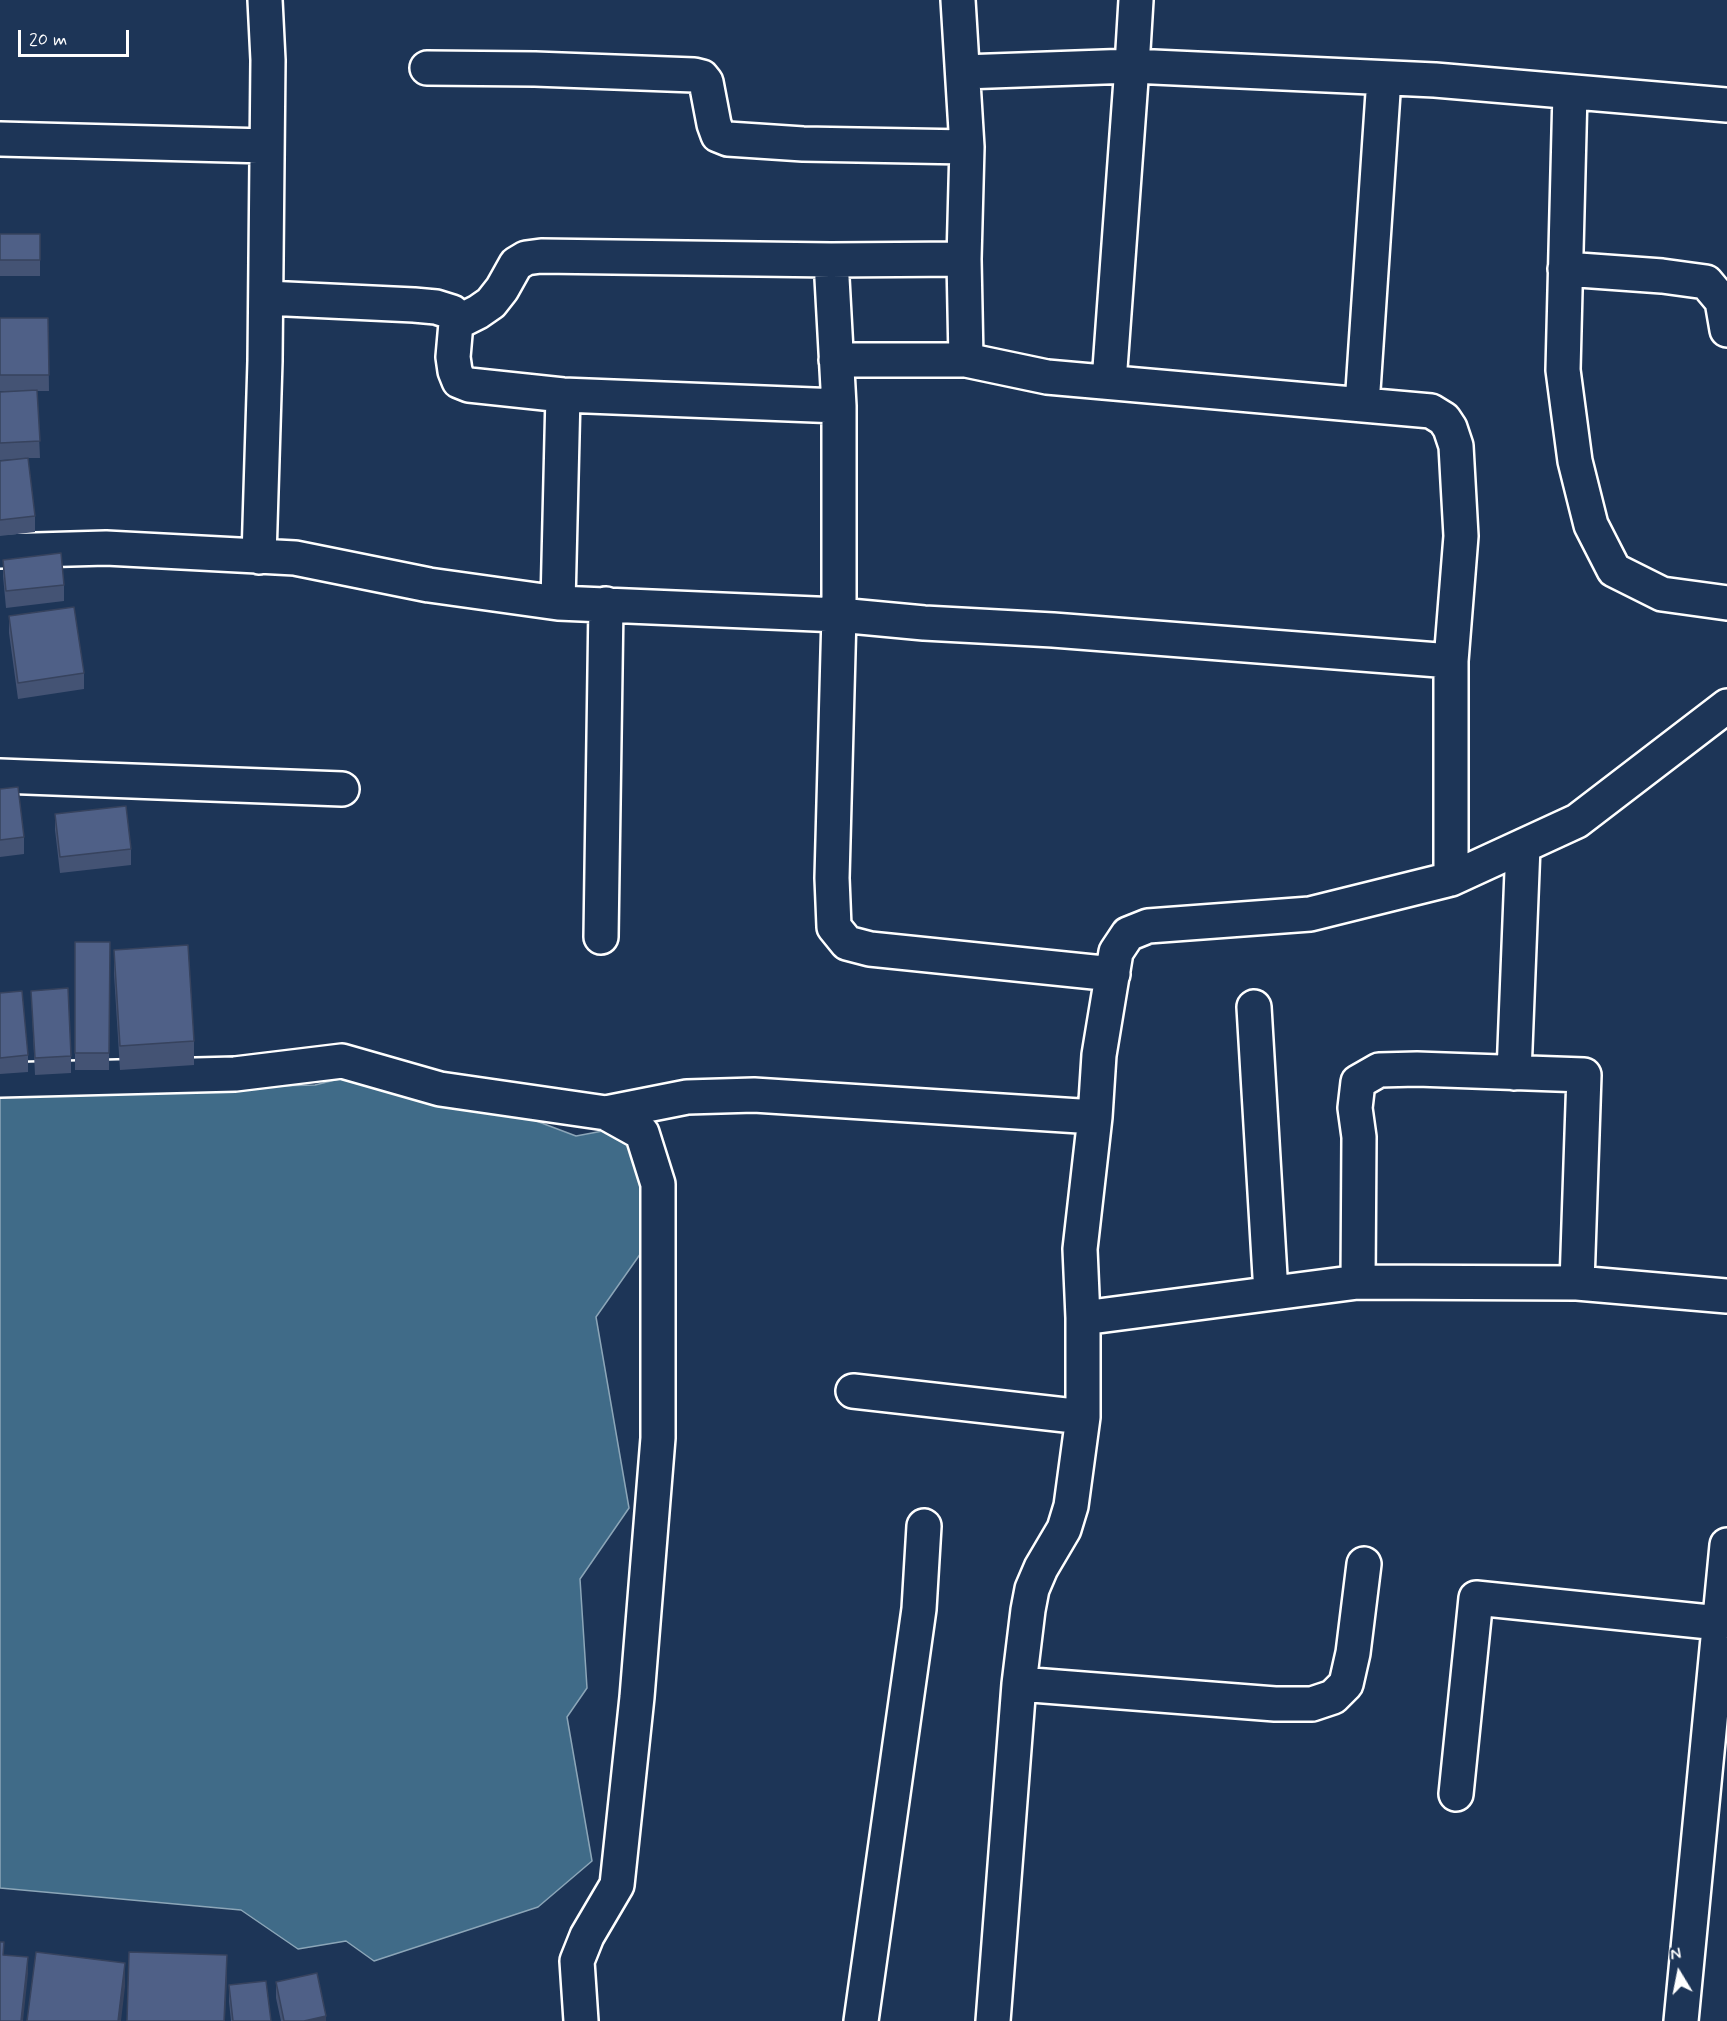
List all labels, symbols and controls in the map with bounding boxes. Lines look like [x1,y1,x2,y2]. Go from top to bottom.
scale bar [21,18,132,56]
text: 20 m [29,28,67,52]
north arrow [1649,1943,1709,2003]
text: N [1669,1944,1683,1966]

